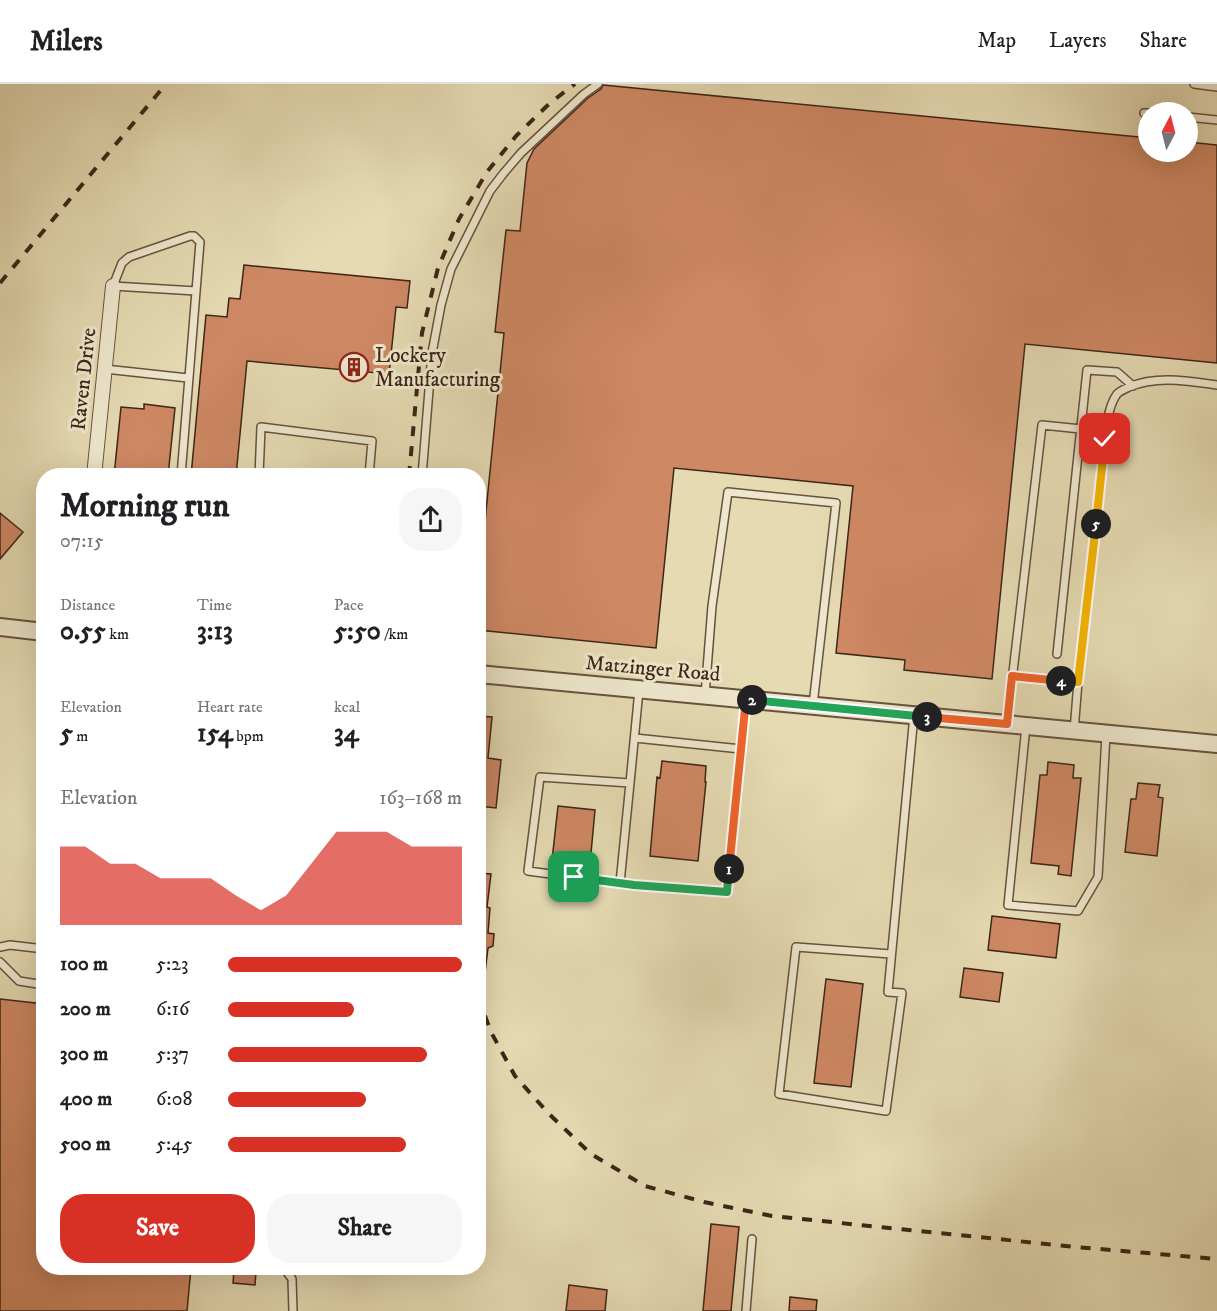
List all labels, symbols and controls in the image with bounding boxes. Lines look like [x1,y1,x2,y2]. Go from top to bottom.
text: Milers [30,24,103,59]
text: Map [977,28,1016,54]
text: Layers [1049,28,1107,54]
text: Share [1140,28,1187,54]
north arrow [1138,102,1198,162]
map controls [1138,102,1198,162]
street label: Raven Drive [66,326,102,432]
place label: Lockery Manufacturing [375,343,501,393]
building icon: Lockery Manufacturing [338,351,370,383]
pin [1079,413,1130,464]
icon: check [1088,422,1121,455]
text: Morning run [60,486,229,527]
button: share [399,488,462,551]
pin: 5 [1081,509,1111,539]
text: 5 [1092,514,1100,534]
text: 07:15 [60,529,104,554]
text: Distance [60,595,115,615]
text: Time [197,595,232,615]
text: Pace [334,595,364,615]
text: 0.55 [60,615,106,648]
text: 3:13 [197,615,233,648]
text: 5:50 [334,615,381,648]
text: km [106,624,129,644]
text: /km [381,624,408,644]
street label: Matzinger Road [585,650,722,688]
pin: 4 [1046,666,1076,696]
text: 4 [1056,671,1066,691]
pin: 2 [737,685,767,715]
text: 2 [748,690,756,710]
text: Elevation [60,697,122,717]
text: Heart rate [197,697,263,717]
text: kcal [334,697,360,717]
pin: 3 [912,702,942,732]
text: 3 [924,707,930,727]
text: 5 [60,717,73,750]
text: 154 [197,717,233,750]
text: 34 [334,717,359,750]
text: m [73,726,88,746]
text: bpm [233,726,264,746]
text: Elevation [60,786,137,811]
text: 163–168 m [379,786,462,811]
pin [548,851,599,902]
pin: 1 [714,854,744,884]
text: 1 [726,859,732,879]
icon: arrive [557,860,590,893]
text: 100 m [60,952,108,977]
text: 5:23 [156,952,188,977]
text: 200 m [60,997,111,1022]
text: 6:16 [156,997,189,1022]
text: 300 m [60,1042,108,1067]
text: 5:37 [156,1042,189,1067]
text: 400 m [60,1087,112,1112]
text: 6:08 [156,1087,192,1112]
text: 500 m [60,1132,111,1157]
text: 5:45 [156,1132,192,1157]
button: Save [60,1194,255,1263]
button: Share [267,1194,462,1263]

